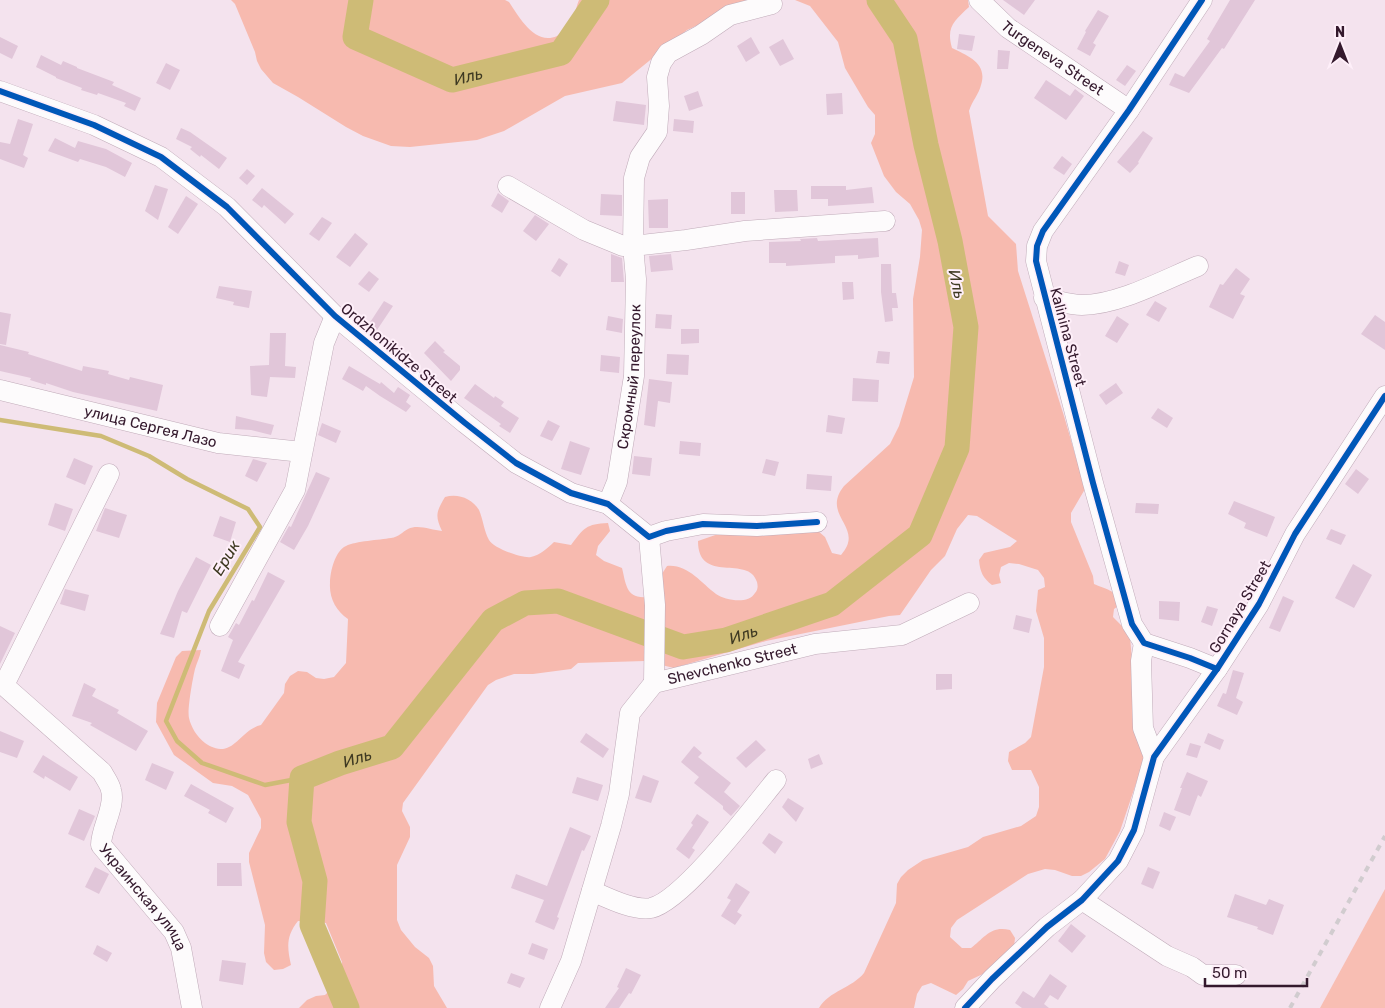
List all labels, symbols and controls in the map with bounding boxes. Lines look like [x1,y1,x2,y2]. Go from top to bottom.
street label: Turgeneva Street [997,17,1107,99]
north arrow [1315,20,1365,70]
text: N [1335,24,1345,41]
water label: Иль [451,63,484,89]
water label: Иль [945,268,969,300]
street label: Kalinina Street [1046,286,1090,389]
street label: Ordzhonikidze Street [337,299,461,407]
street label: Скромный переулок [613,304,644,451]
street label: улица Сергея Лазо [82,402,219,451]
water label: Ерик [208,537,244,579]
street label: Gornaya Street [1205,557,1275,657]
water label: Иль [726,621,760,648]
street label: Shevchenko Street [666,640,799,688]
water label: Иль [340,744,374,771]
street label: Украинская улица [95,840,190,953]
scale bar [1205,956,1308,988]
text: 50 m [1212,964,1247,982]

